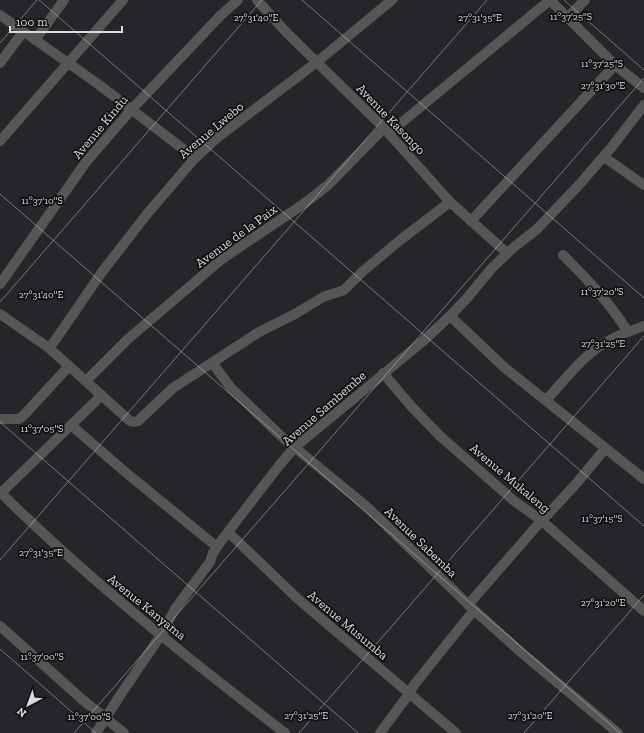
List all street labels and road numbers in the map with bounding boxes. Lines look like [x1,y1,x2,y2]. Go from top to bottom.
street label: Avenue Kasongo [354,81,429,158]
street label: Avenue Kindu [69,92,131,162]
street label: Avenue Lwebo [175,98,247,162]
street label: Avenue de la Paix [192,201,280,271]
street label: Avenue Sambembe [279,368,369,448]
street label: Avenue Mukaleng [467,440,553,516]
street label: Avenue Sabemba [382,504,461,581]
street label: Avenue Kanyama [105,571,190,644]
street label: Avenue Musumba [305,587,392,663]

